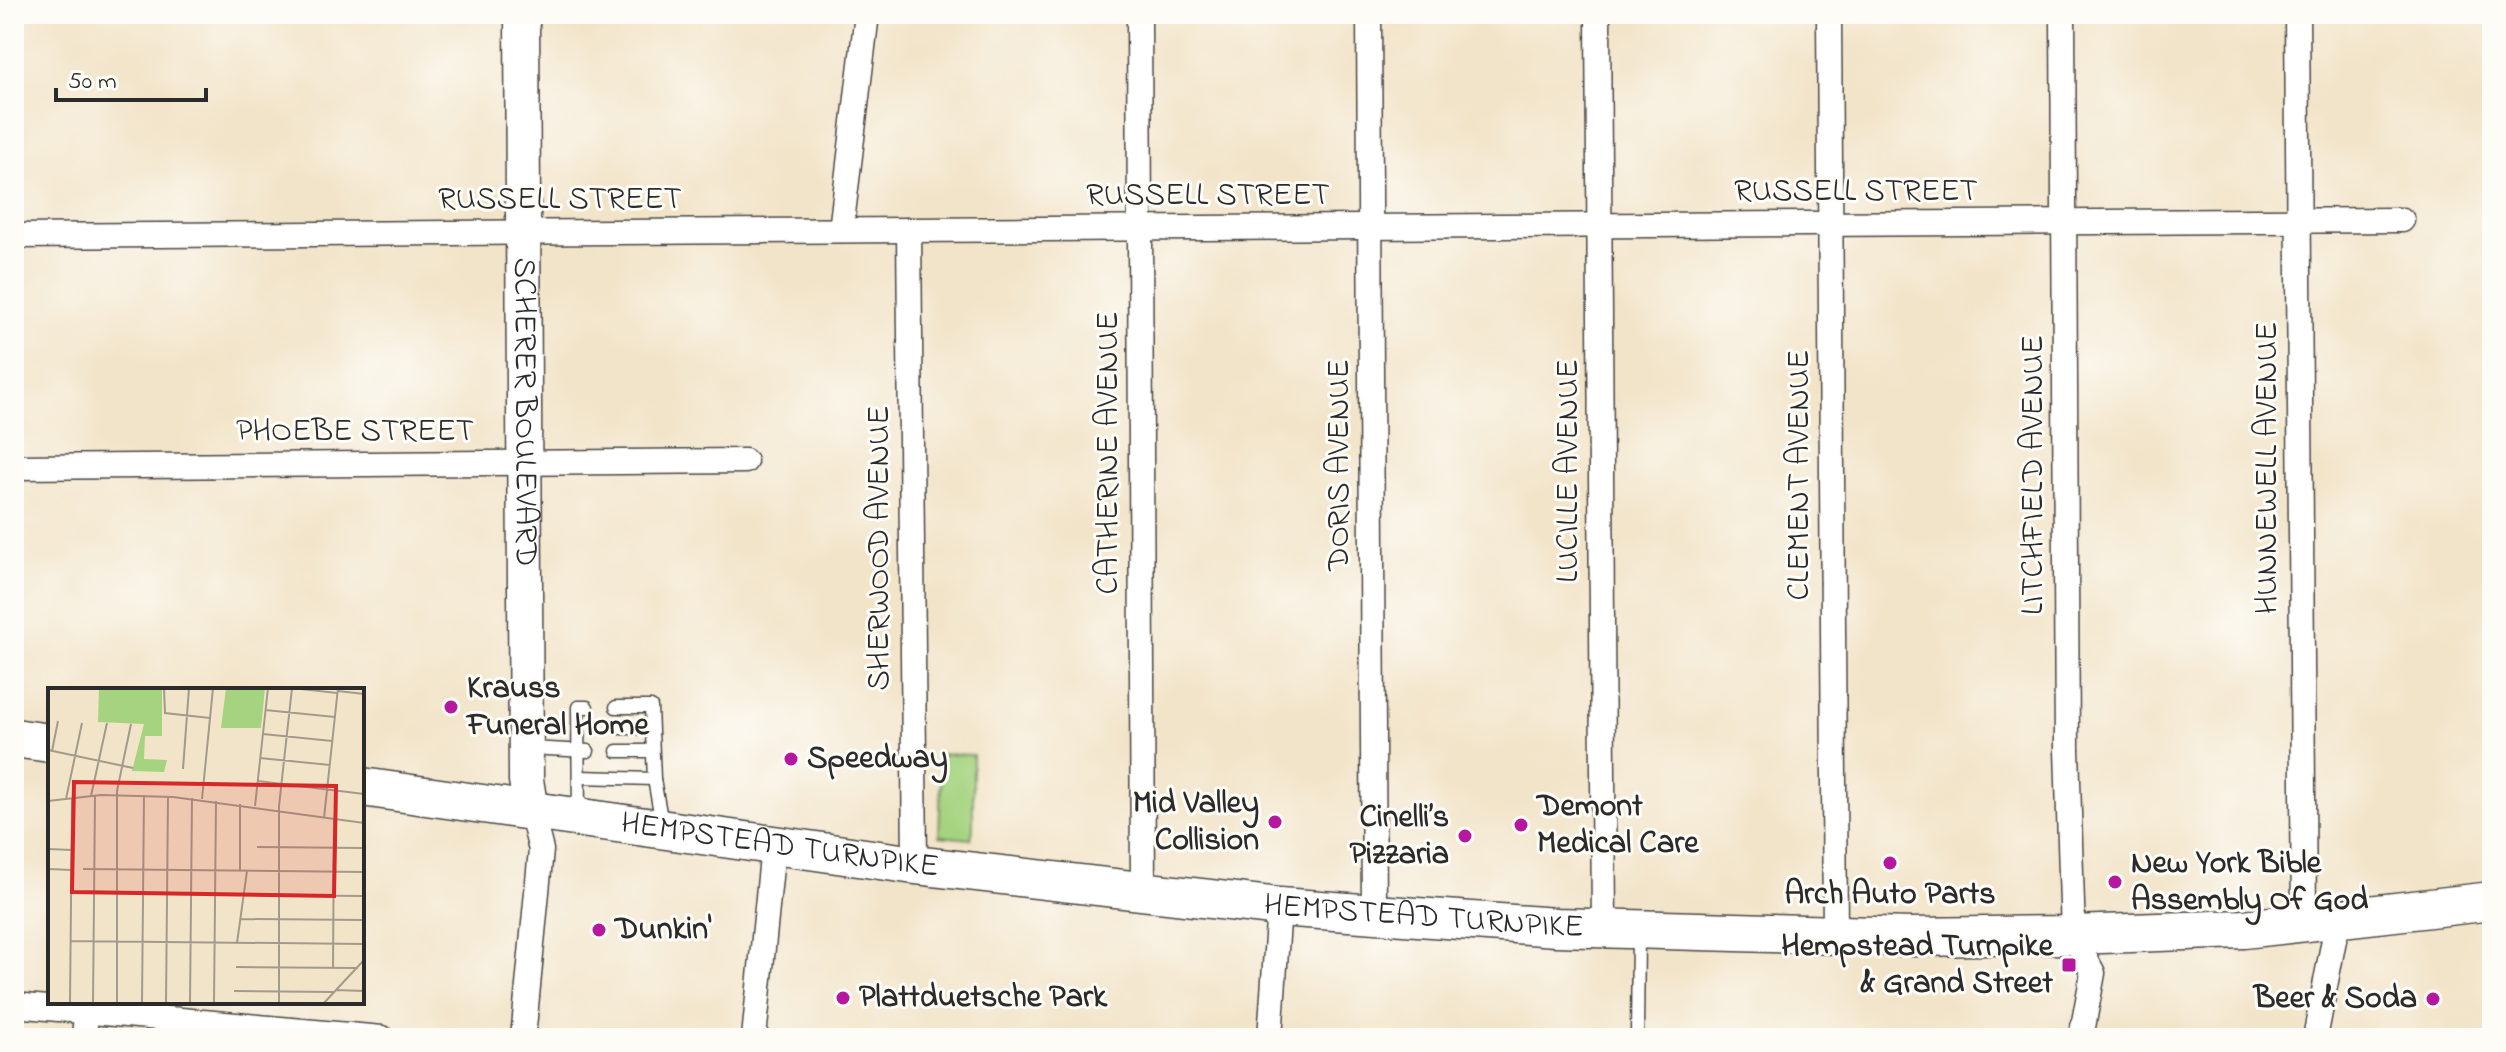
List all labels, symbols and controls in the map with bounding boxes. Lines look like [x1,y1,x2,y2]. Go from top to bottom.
scale bar [56,52,206,102]
text: 50 m [68,65,117,100]
street label: RUSSELL STREET [1734,169,1978,216]
street label: RUSSELL STREET [1086,173,1330,220]
street label: RUSSELL STREET [438,177,682,224]
street label: SCHERER BOULEVARD [500,257,548,567]
street label: CATHERINE AVENUE [1086,311,1133,595]
street label: HUNNEWELL AVENUE [2245,322,2292,614]
street label: LITCHFIELD AVENUE [2011,335,2058,615]
street label: CLEMENT AVENUE [1777,350,1824,600]
street label: DORIS AVENUE [1317,359,1364,572]
street label: LUCILLE AVENUE [1546,359,1593,583]
street label: SHERWOOD AVENUE [857,405,904,691]
street label: PHOEBE STREET [236,409,474,456]
place label: Krauss Funeral Home [465,666,650,750]
inset map [48,688,364,1004]
marker: Krauss Funeral Home [442,698,460,716]
place label: Speedway [807,736,948,784]
marker: Speedway [782,750,800,768]
place label: Mid Valley Collision [1133,781,1259,865]
place label: Demont Medical Care [1535,784,1700,868]
place label: Cinelli’s Pizzaria [1350,795,1449,879]
street label: HEMPSTEAD TURNPIKE [618,800,941,891]
marker: Mid Valley Collision [1266,813,1284,831]
marker: Demont Medical Care [1512,816,1530,834]
marker: Cinelli’s Pizzaria [1456,827,1474,845]
place label: New York Bible Assembly Of God [2131,841,2368,926]
marker: Arch Auto Parts [1881,854,1899,872]
place label: Arch Auto Parts [1784,872,1996,919]
marker: New York Bible Assembly Of God [2106,873,2124,891]
street label: HEMPSTEAD TURNPIKE [1261,882,1584,951]
place label: Dunkin' [613,907,712,954]
marker: Dunkin' [590,921,608,939]
place label: Hempstead Turnpike & Grand Street [1781,924,2055,1008]
marker: Hempstead Turnpike & Grand Street [2060,956,2078,974]
place label: Plattduetsche Park [859,975,1108,1022]
place label: Beer & Soda [2252,976,2417,1023]
marker: Plattduetsche Park [834,989,852,1007]
marker: Beer & Soda [2424,990,2442,1008]

